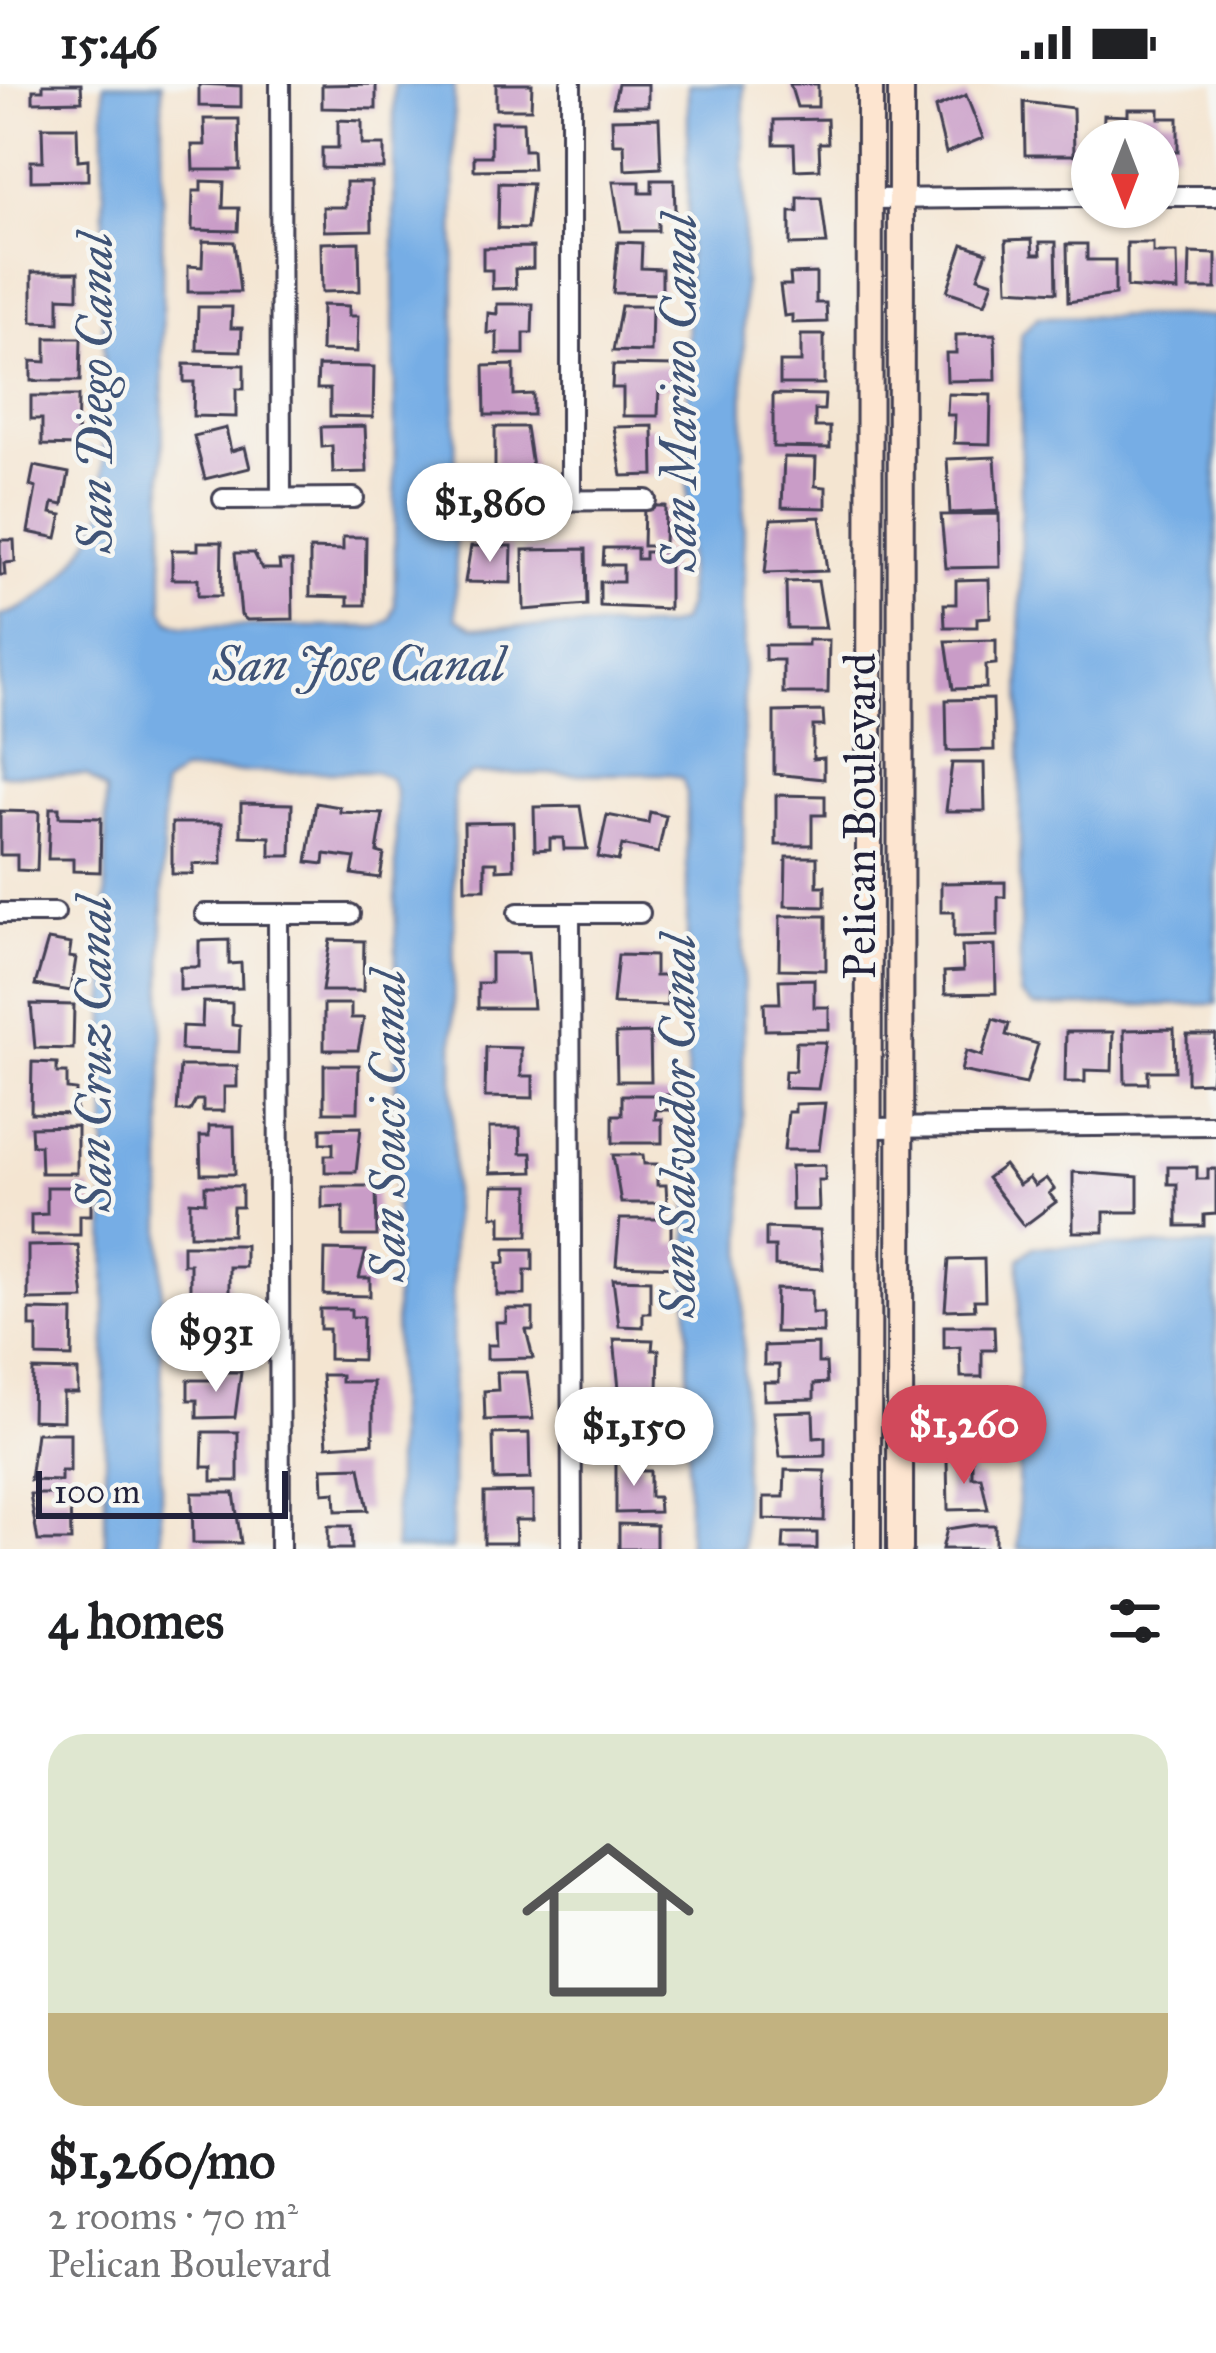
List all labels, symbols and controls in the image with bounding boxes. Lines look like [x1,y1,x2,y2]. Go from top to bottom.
text: 15:46 [60,15,158,70]
north arrow [1071,120,1179,228]
map controls [1071,120,1179,228]
water label: San Marino Canal [650,210,709,573]
water label: San Diego Canal [66,229,125,554]
pin: $1,860 [392,463,588,565]
text: $1,860 [434,478,546,526]
water label: San Jose Canal [212,635,509,695]
street label: Pelican Boulevard [832,652,887,979]
water label: San Cruz Canal [65,892,124,1213]
water label: San Salvador Canal [649,930,708,1319]
water label: San Souci Canal [359,966,418,1283]
pin: $931 [145,1293,287,1395]
text: $931 [178,1308,254,1356]
pin: $1,260 [866,1385,1062,1487]
pin: $1,150 [536,1387,732,1489]
text: $1,260 [909,1400,1019,1448]
text: $1,150 [582,1402,686,1450]
scale bar [36,1465,288,1518]
text: 100 m [54,1472,140,1512]
icon: filters [1102,1588,1168,1654]
text: 4 homes [48,1590,224,1652]
icon: home [500,1812,716,2028]
text: $1,260/mo [48,2130,275,2192]
text: 2 rooms · 70 m² [48,2192,298,2240]
text: Pelican Boulevard [48,2240,331,2288]

